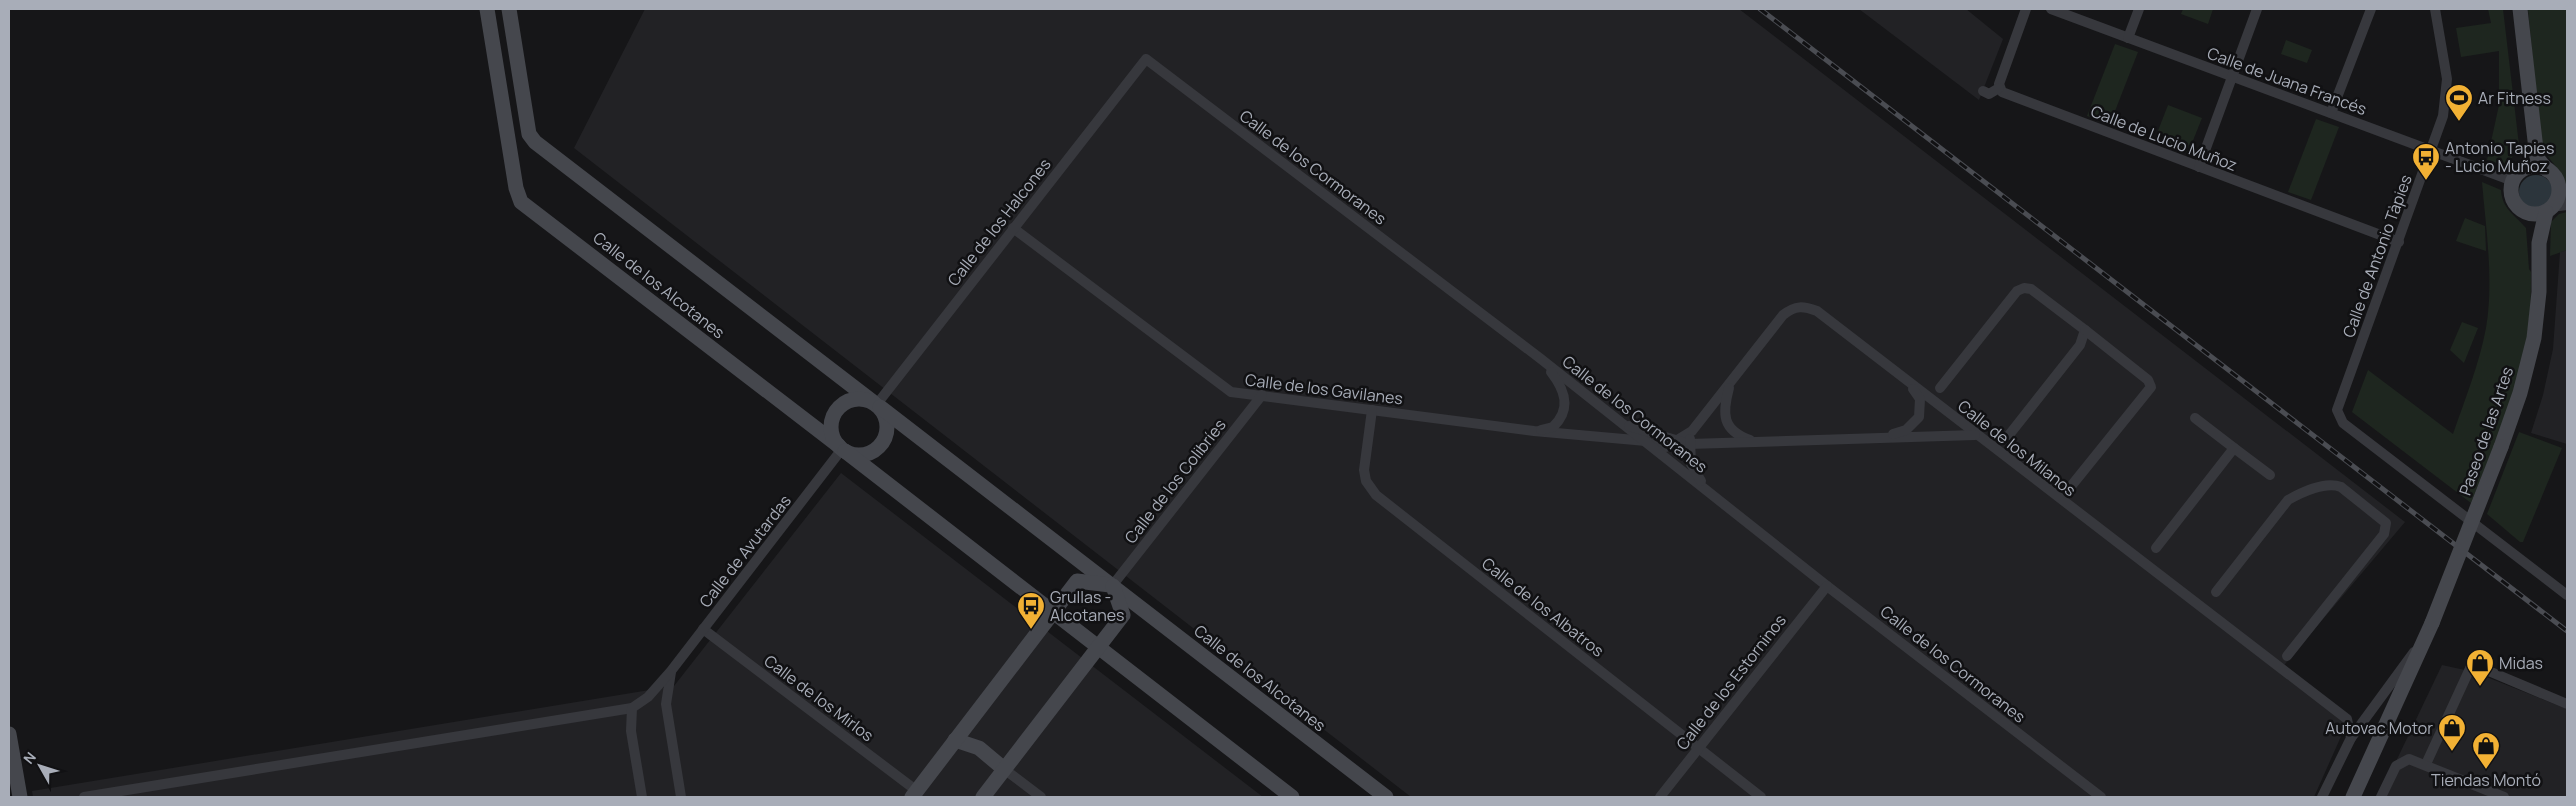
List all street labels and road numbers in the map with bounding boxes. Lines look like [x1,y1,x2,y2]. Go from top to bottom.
street label: Calle de Juana Francés [2204,42,2370,120]
street label: Calle de Lucio Muñoz [2088,100,2240,176]
street label: Calle de los Cormoranes [1235,105,1391,229]
street label: Calle de los Halcones [942,154,1056,290]
street label: Calle de Antonio Tàpies [2337,172,2417,340]
street label: Calle de los Alcotanes [589,227,729,343]
street label: Calle de los Cormoranes [1558,350,1712,478]
street label: Paseo de las Artes [2454,364,2518,498]
street label: Calle de los Gavilanes [1244,368,1404,410]
street label: Calle de los Milanos [1953,395,2081,501]
street label: Calle de los Colibríes [1119,414,1231,548]
street label: Calle de Avutardas [694,490,796,612]
street label: Calle de los Albatros [1477,552,1609,662]
street label: Calle de los Cormoranes [1876,600,2030,728]
street label: Calle de los Estorninos [1671,610,1791,754]
street label: Calle de los Alcotanes [1190,620,1330,736]
street label: Calle de los Mirlos [760,650,878,746]

